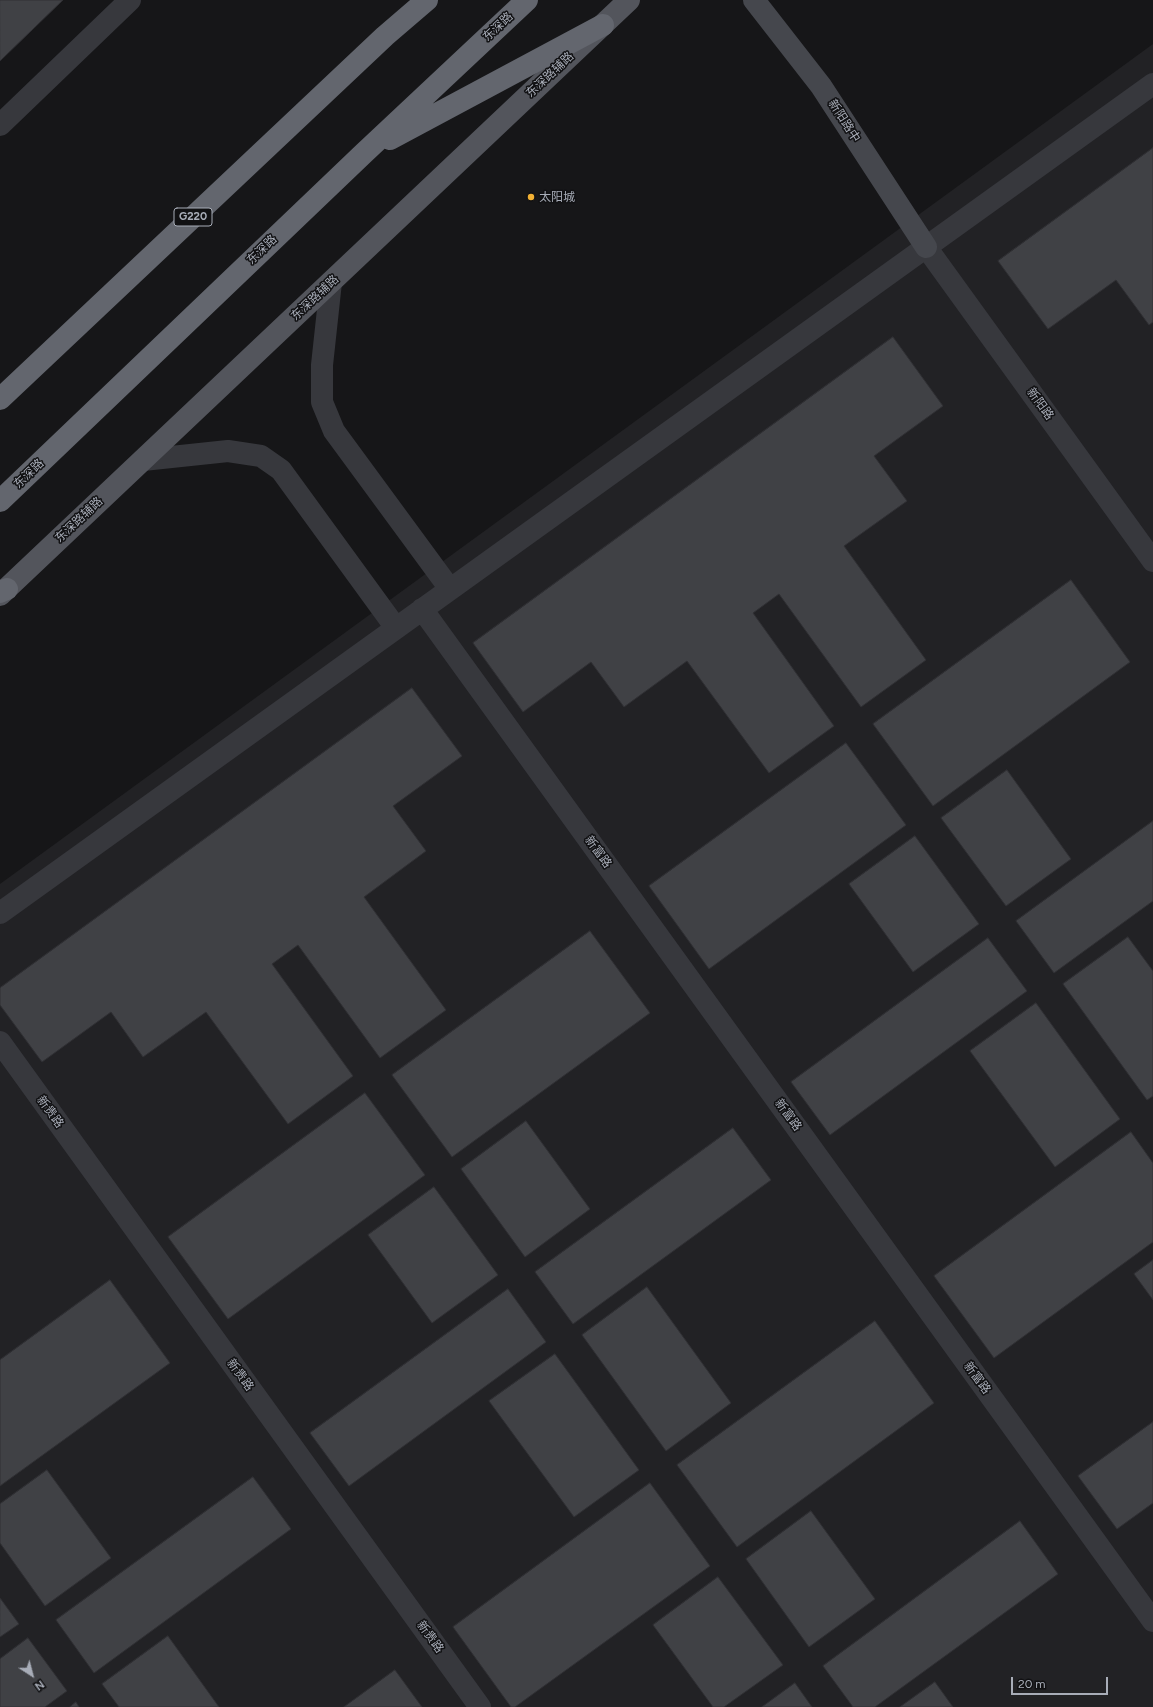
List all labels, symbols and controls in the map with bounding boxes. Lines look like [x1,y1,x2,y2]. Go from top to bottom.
street label: 东深路 [480,9,516,45]
street label: 东深路辅路 [523,49,577,101]
street label: 新阳路中 [825,97,863,145]
place label: 太阳城 [539,190,575,204]
marker: 太阳城 [526,192,536,202]
road number: G220 [174,208,212,226]
street label: 东深路 [244,232,280,268]
street label: 东深路辅路 [288,272,342,324]
street label: 新阳路 [1024,385,1056,423]
street label: 东深路 [11,456,47,492]
street label: 东深路辅路 [52,494,106,546]
street label: 新富路 [582,833,614,871]
street label: 新贵路 [34,1093,66,1131]
street label: 新富路 [772,1096,804,1134]
street label: 新贵路 [224,1356,256,1394]
street label: 新富路 [961,1359,993,1397]
street label: 新贵路 [414,1618,446,1656]
north arrow [12,1655,52,1695]
scale bar [1013,1669,1110,1695]
text: N [32,1677,47,1693]
text: 20 m [1018,1677,1046,1691]

